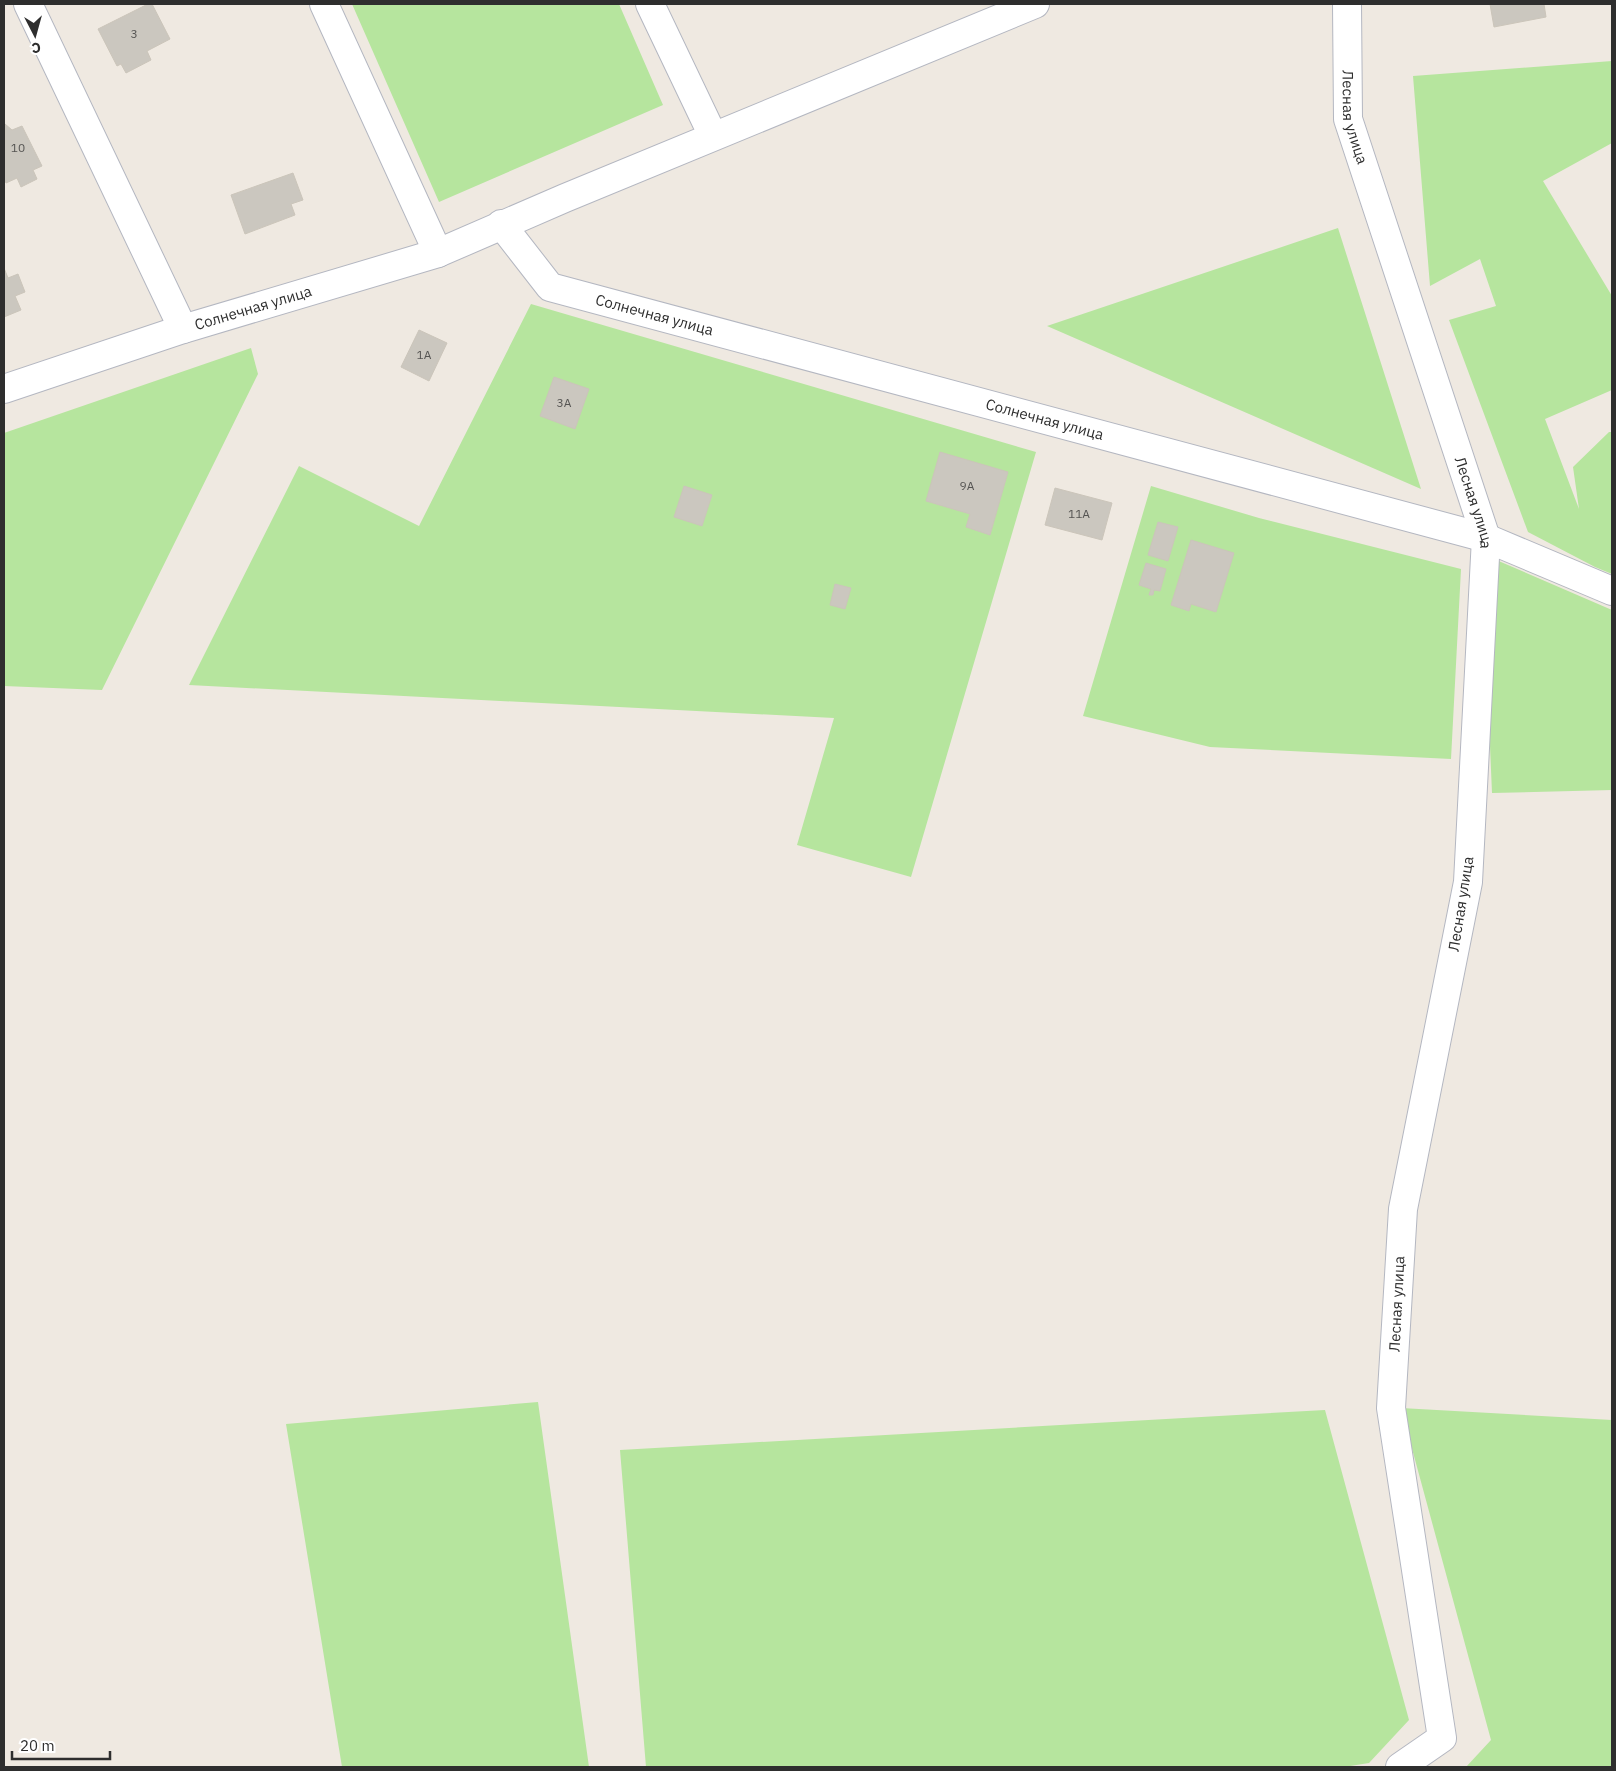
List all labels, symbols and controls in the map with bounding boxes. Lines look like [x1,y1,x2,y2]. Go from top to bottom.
north arrow [10,10,60,60]
house number: 3 [130,26,138,41]
text: С [31,39,42,57]
street label: Лесная улица [1339,70,1372,166]
house number: 10 [11,140,25,155]
street label: Солнечная улица [192,281,314,334]
street label: Солнечная улица [594,290,716,339]
house number: 1А [417,347,432,362]
street label: Солнечная улица [984,394,1106,444]
house number: 3А [557,395,572,410]
street label: Лесная улица [1451,454,1496,549]
house number: 9А [960,478,975,493]
house number: 11А [1068,506,1090,521]
street label: Лесная улица [1444,855,1477,953]
street label: Лесная улица [1385,1256,1408,1352]
scale bar [12,1728,110,1760]
text: 20 m [20,1736,55,1755]

